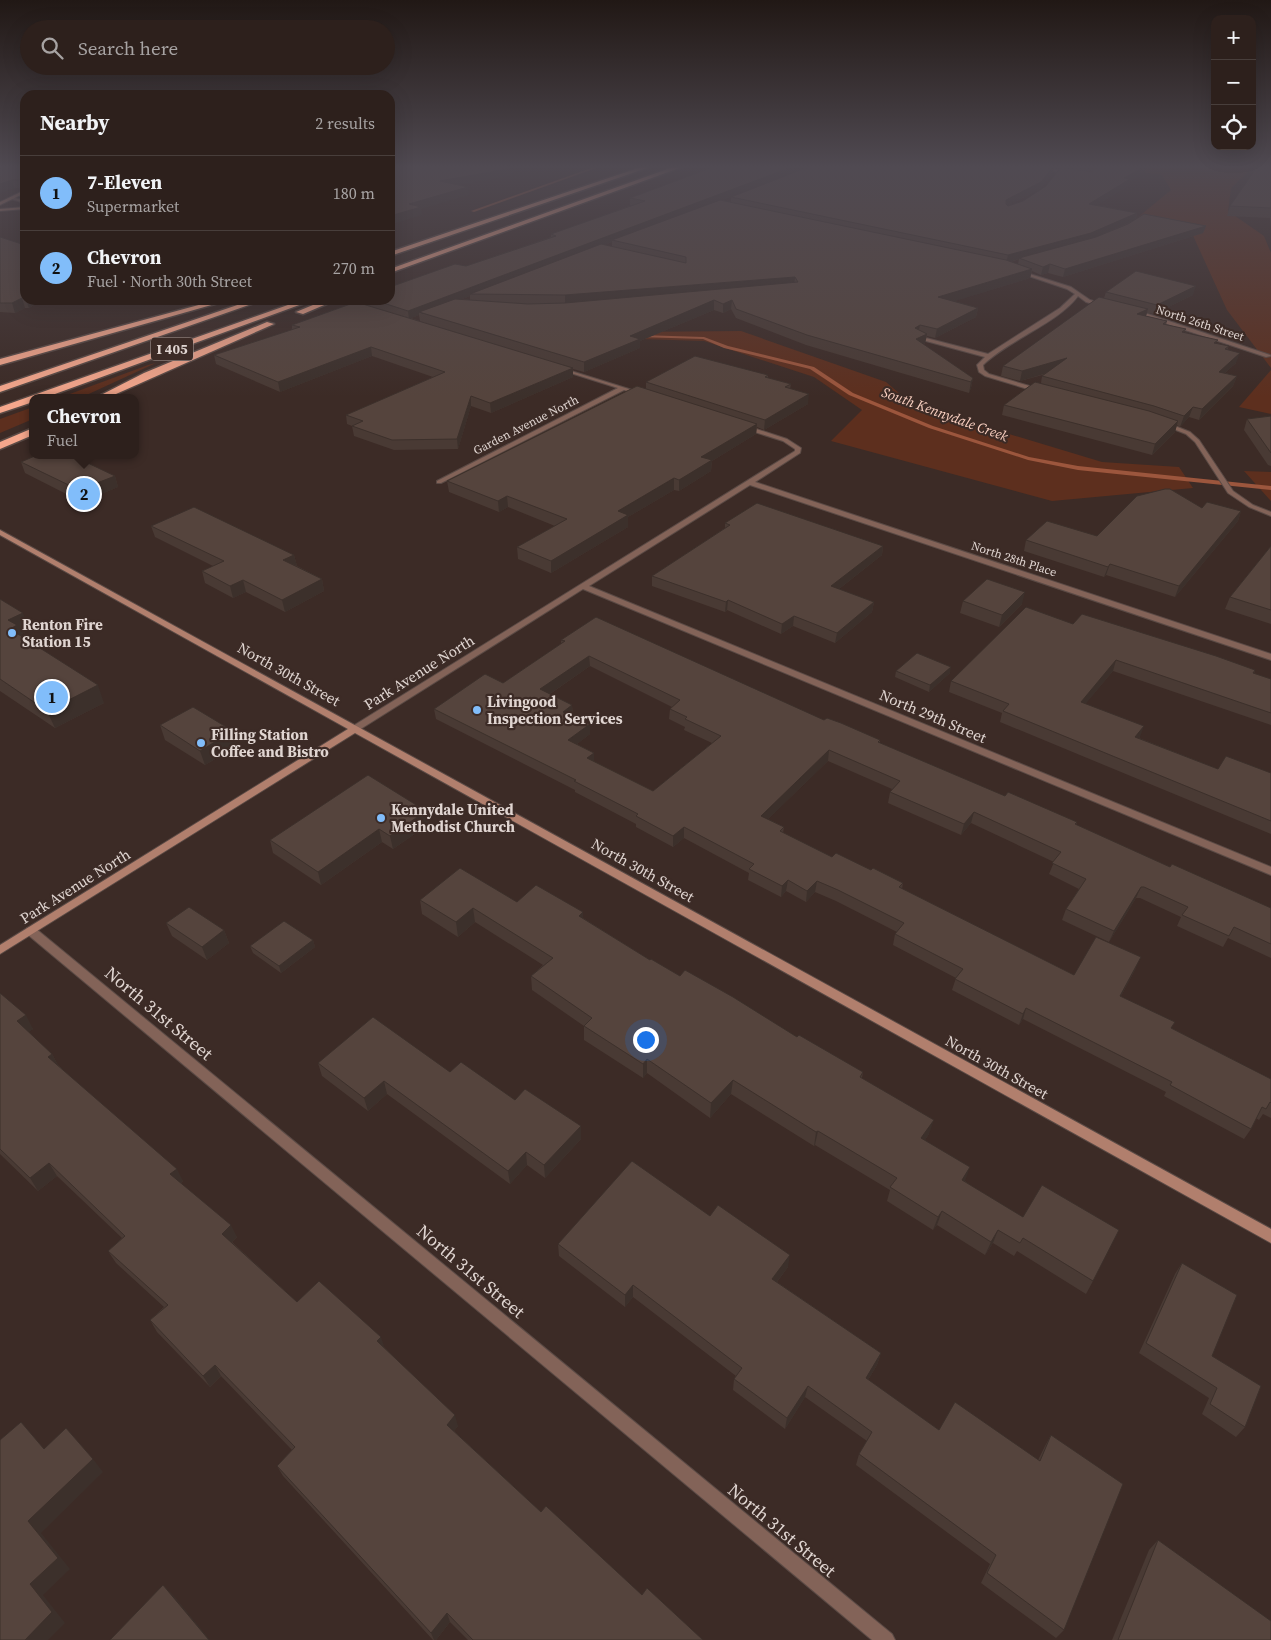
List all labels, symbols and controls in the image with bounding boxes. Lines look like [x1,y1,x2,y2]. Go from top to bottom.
map controls [1211,15,1256,150]
button: + [1211,15,1256,60]
search box [20,20,395,75]
icon: search [38,34,66,62]
text: Search here [78,35,178,61]
button: − [1211,60,1256,105]
button: locate [1211,105,1256,150]
text: Nearby [40,108,110,137]
text: 2 results [315,112,375,134]
text: 7-Eleven [87,169,162,195]
text: 1 [52,182,60,204]
text: 180 m [333,182,375,204]
text: Supermarket [87,195,179,217]
text: Chevron [87,244,161,270]
text: 2 [52,257,60,279]
text: 270 m [333,257,375,279]
text: Fuel · North 30th Street [87,270,252,292]
street label: North 26th Street [1154,301,1246,345]
road number: I 405 [151,338,193,360]
water label: South Kennydale Creek [879,382,1011,446]
street label: Garden Avenue North [471,392,581,458]
popup [29,394,139,459]
text: Chevron [47,403,121,429]
text: Fuel [47,429,78,451]
pin: 2 [68,475,100,513]
street label: North 28th Place [969,538,1059,580]
place label: Renton Fire Station 15 [22,614,103,652]
marker: Renton Fire Station 15 [6,627,18,639]
street label: Park Avenue North [360,630,478,714]
street label: North 30th Street [234,637,344,711]
pin: 1 [36,678,68,716]
street label: North 29th Street [876,684,990,748]
place label: Livingood Inspection Services [487,691,623,729]
marker: Livingood Inspection Services [471,704,483,716]
place label: Filling Station Coffee and Bistro [211,724,329,762]
marker: Filling Station Coffee and Bistro [195,737,207,749]
place label: Kennydale United Methodist Church [391,799,515,837]
marker: Kennydale United Methodist Church [375,812,387,824]
street label: North 30th Street [588,833,698,907]
street label: Park Avenue North [16,844,134,928]
street label: North 31st Street [100,960,219,1066]
your location [633,1027,659,1053]
street label: North 30th Street [942,1030,1052,1104]
street label: North 31st Street [412,1218,531,1324]
street label: North 31st Street [723,1477,842,1583]

